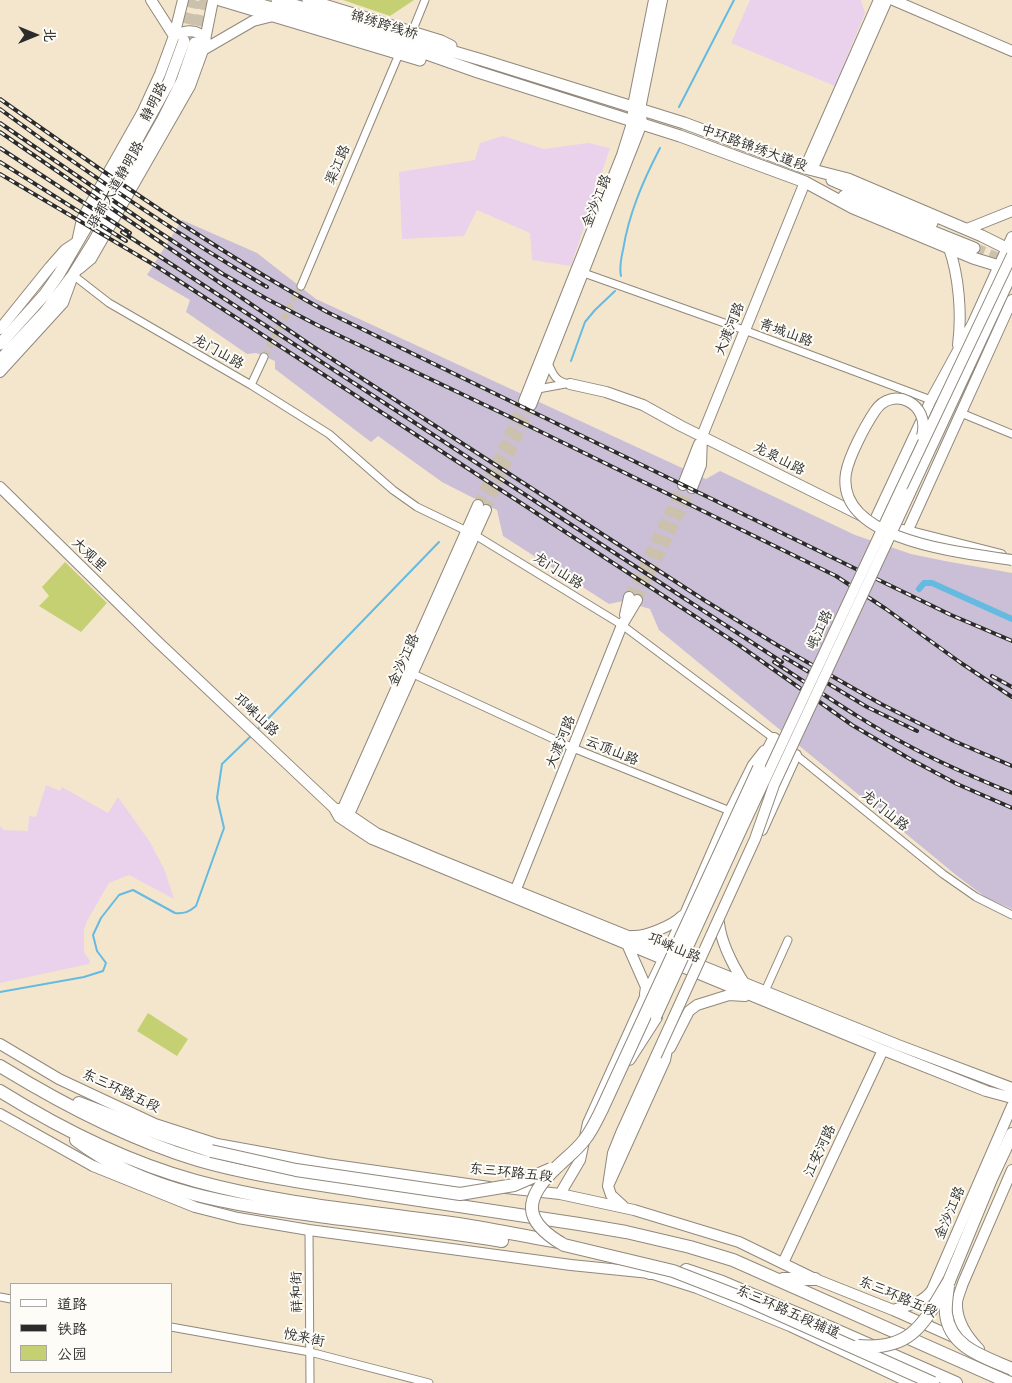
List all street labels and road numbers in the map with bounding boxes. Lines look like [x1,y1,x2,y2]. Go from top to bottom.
street label: 锦绣跨线桥 [348,7,420,43]
street label: 静明路 [137,79,171,125]
street label: 中环路锦绣大道段 [699,121,809,175]
street label: 驿都大道静明路 [84,138,148,232]
street label: 渠江路 [322,142,354,188]
street label: 金沙江路 [579,172,615,230]
street label: 大渡河路 [712,300,748,358]
street label: 青城山路 [757,316,815,350]
street label: 龙门山路 [189,331,247,373]
street label: 龙泉山路 [750,439,808,479]
street label: 大观里 [68,534,110,576]
street label: 龙门山路 [530,549,586,593]
street label: 岷江路 [804,607,836,653]
street label: 金沙江路 [385,631,423,689]
street label: 邛崃山路 [230,690,282,740]
street label: 大渡河路 [543,713,579,771]
street label: 云顶山路 [583,733,641,769]
street label: 龙门山路 [858,787,912,835]
street label: 邛崃山路 [645,929,703,967]
street label: 东三环路五段 [79,1066,163,1116]
street label: 江安河路 [801,1122,839,1180]
street label: 东三环路五段 [468,1160,554,1186]
street label: 金沙江路 [931,1184,969,1242]
street label: 祥和街 [288,1271,306,1313]
street label: 东三环路五段 [856,1273,940,1321]
street label: 东三环路五段辅道 [733,1282,843,1342]
street label: 悦来街 [282,1325,326,1351]

